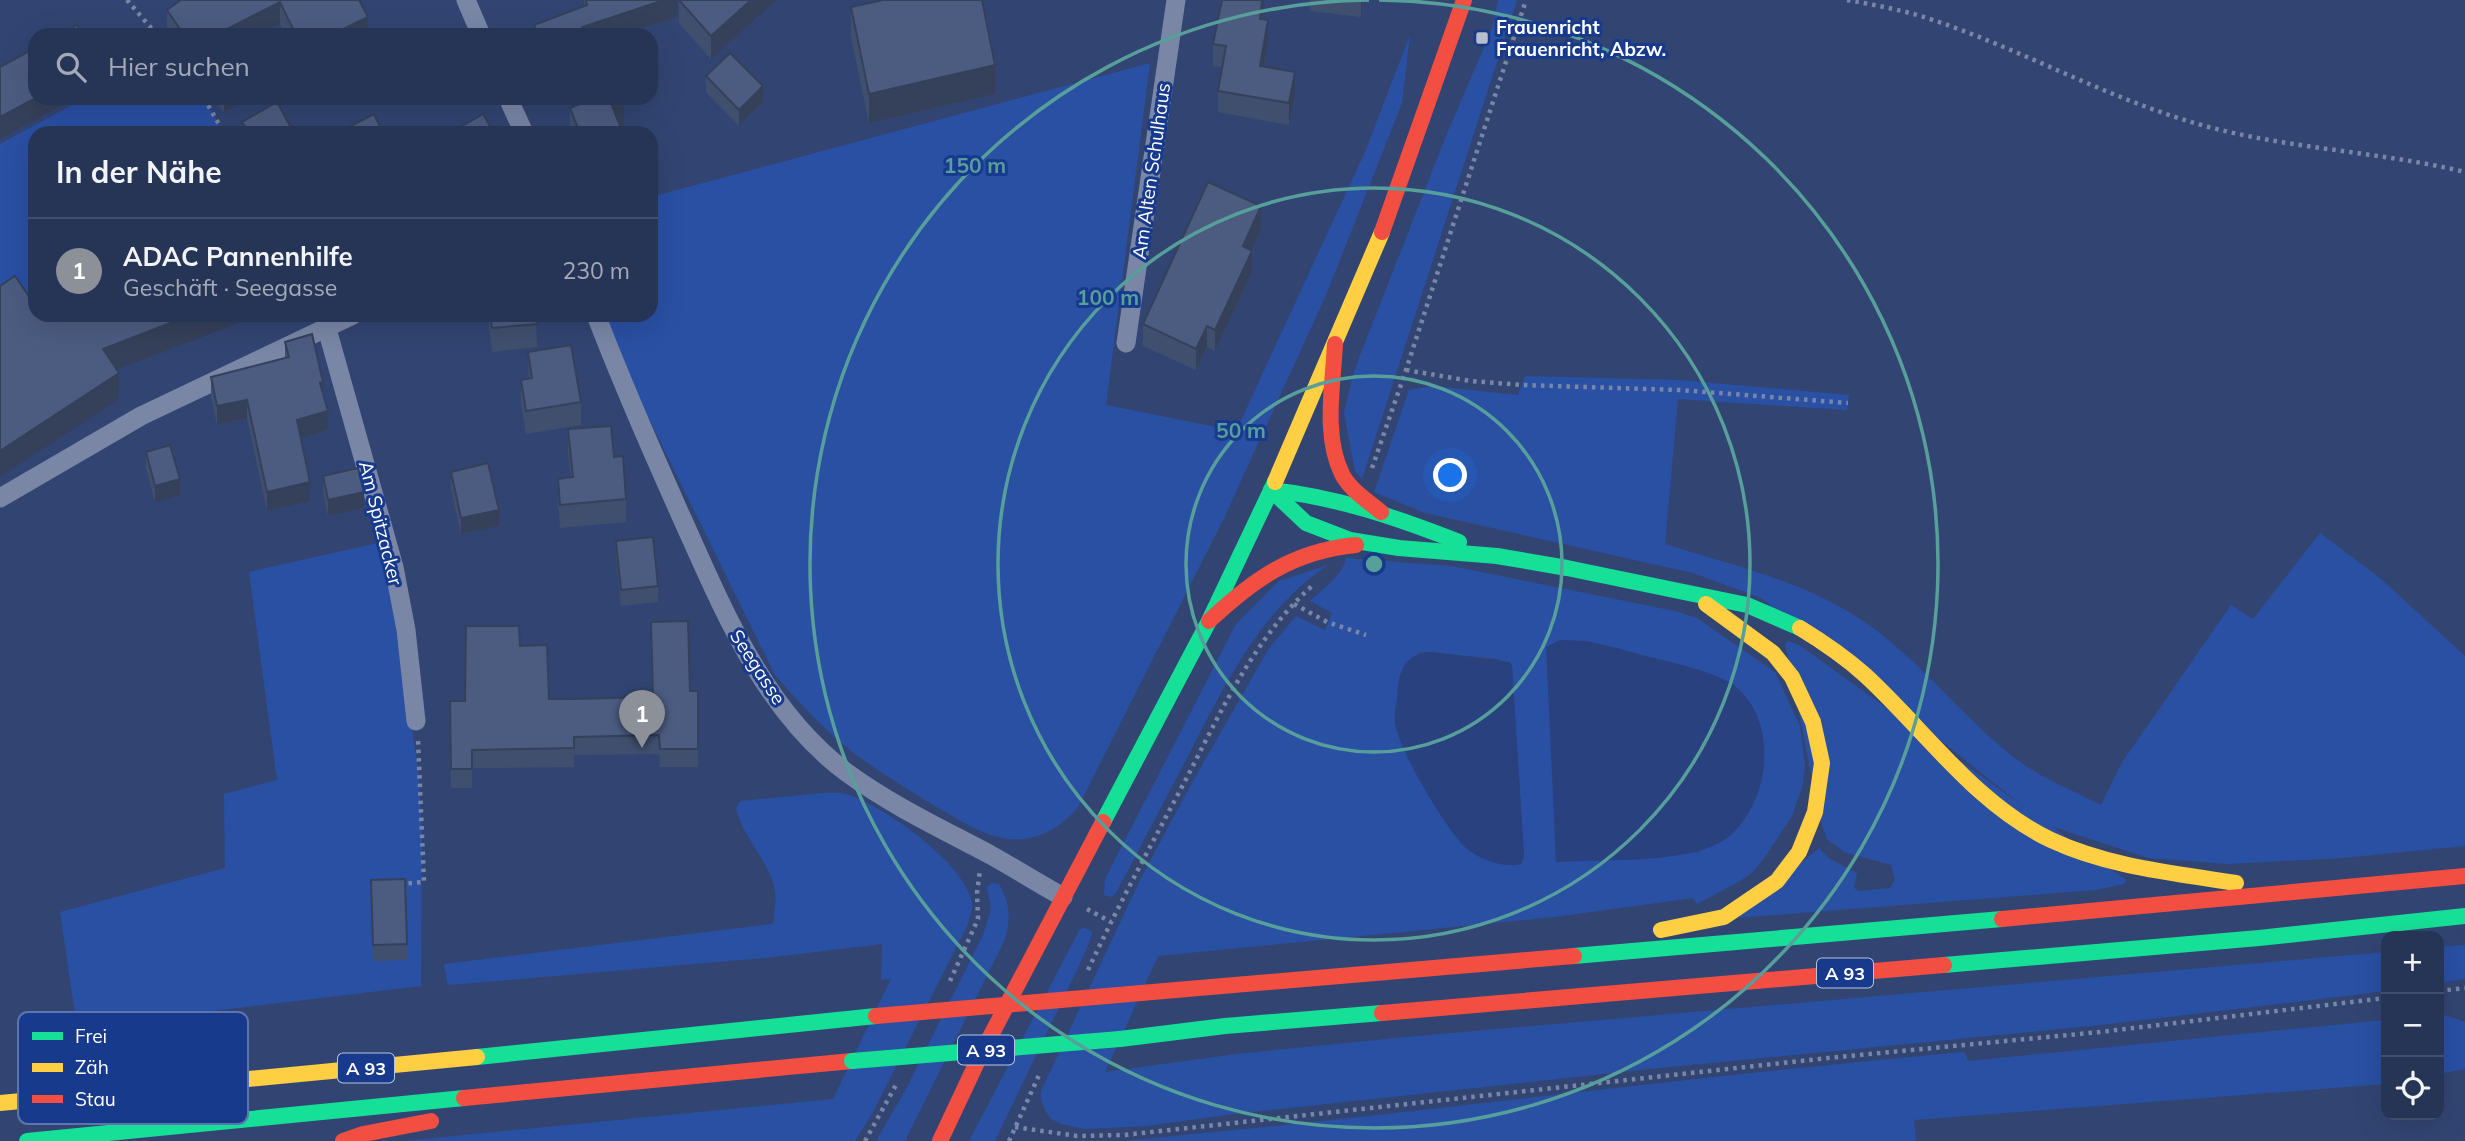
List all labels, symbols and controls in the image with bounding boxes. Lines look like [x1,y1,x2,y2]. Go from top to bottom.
place label: Frauenricht Frauenricht, Abzw. [1496,15,1666,61]
search box [28,28,658,105]
marker: Frauenricht Frauenricht, Abzw. [1474,30,1490,46]
icon: search [52,48,90,86]
text: Hier suchen [108,50,250,83]
street label: Am Alten Schulhaus [1127,81,1175,261]
text: 150 m [944,152,1006,178]
text: In der Nähe [56,153,222,191]
text: ADAC Pannenhilfe [123,240,353,273]
text: 1 [72,256,86,285]
text: 230 m [562,256,630,285]
text: Geschäft · Seegasse [123,273,337,302]
text: 100 m [1077,284,1139,310]
text: 50 m [1216,417,1266,443]
street label: Am Spitzacker [354,458,408,588]
your location [1433,458,1467,492]
centre of rings [1362,552,1386,576]
street label: Seegasse [725,625,791,709]
pin: 1 [619,690,665,748]
map controls [2381,931,2444,1120]
button: + [2381,931,2444,994]
road number: A 93 [1817,958,1873,988]
button: − [2381,994,2444,1057]
legend [18,1012,248,1124]
text: Frei [75,1024,107,1048]
road number: A 93 [958,1036,1014,1064]
road number: A 93 [338,1054,394,1083]
text: Zäh [75,1055,109,1079]
button: locate [2381,1057,2444,1120]
text: Stau [75,1087,116,1111]

